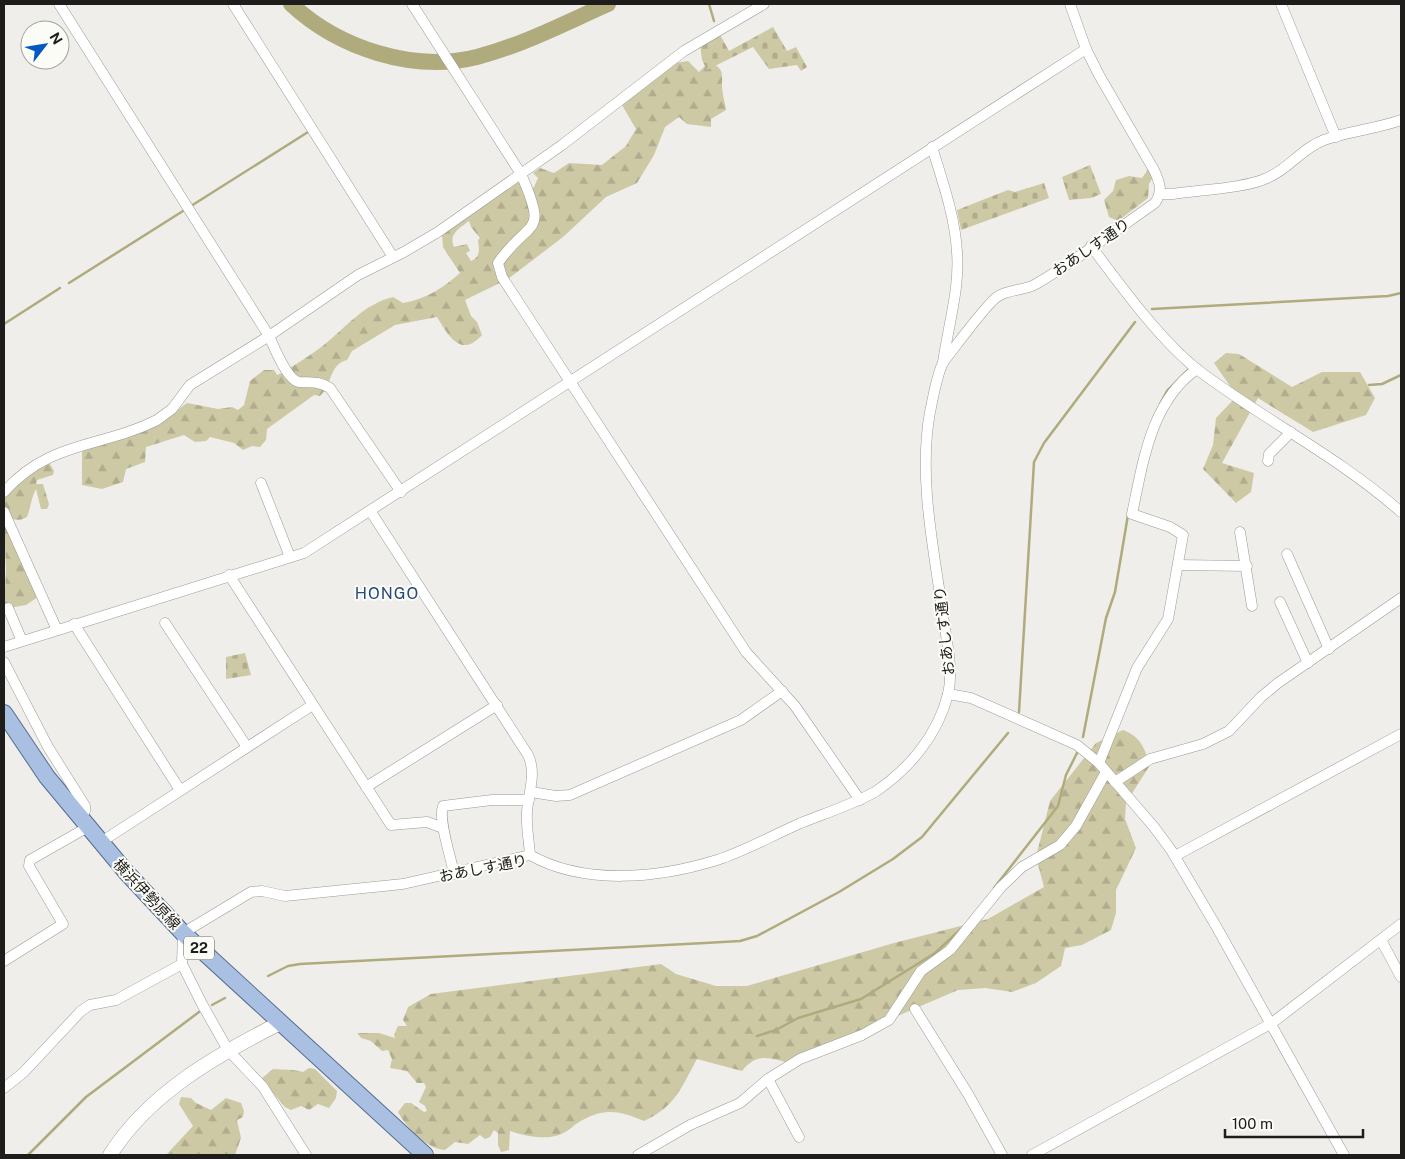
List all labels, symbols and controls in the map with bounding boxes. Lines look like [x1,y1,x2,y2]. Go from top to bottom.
north arrow [20,20,70,70]
text: N [46,29,66,47]
street label: おあしす通り [1049,215,1133,279]
district label: HONGO [355,584,419,603]
street label: おあしす通り [931,586,957,676]
street label: おあしす通り [437,851,529,885]
street label: 横浜伊勢原線 [110,855,184,933]
road number: 22 [184,936,214,960]
scale bar [1225,1106,1362,1138]
text: 100 m [1232,1115,1273,1132]

